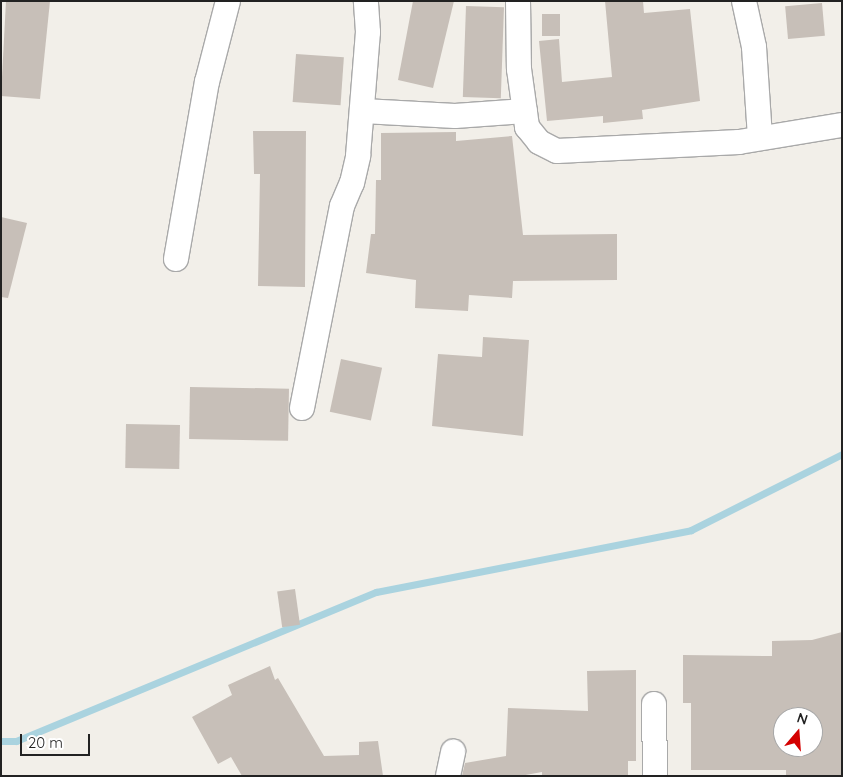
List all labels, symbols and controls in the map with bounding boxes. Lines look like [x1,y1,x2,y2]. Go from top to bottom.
north arrow [773,707,823,757]
text: N [795,709,810,729]
scale bar [22,724,92,756]
text: 20 m [28,733,63,752]

